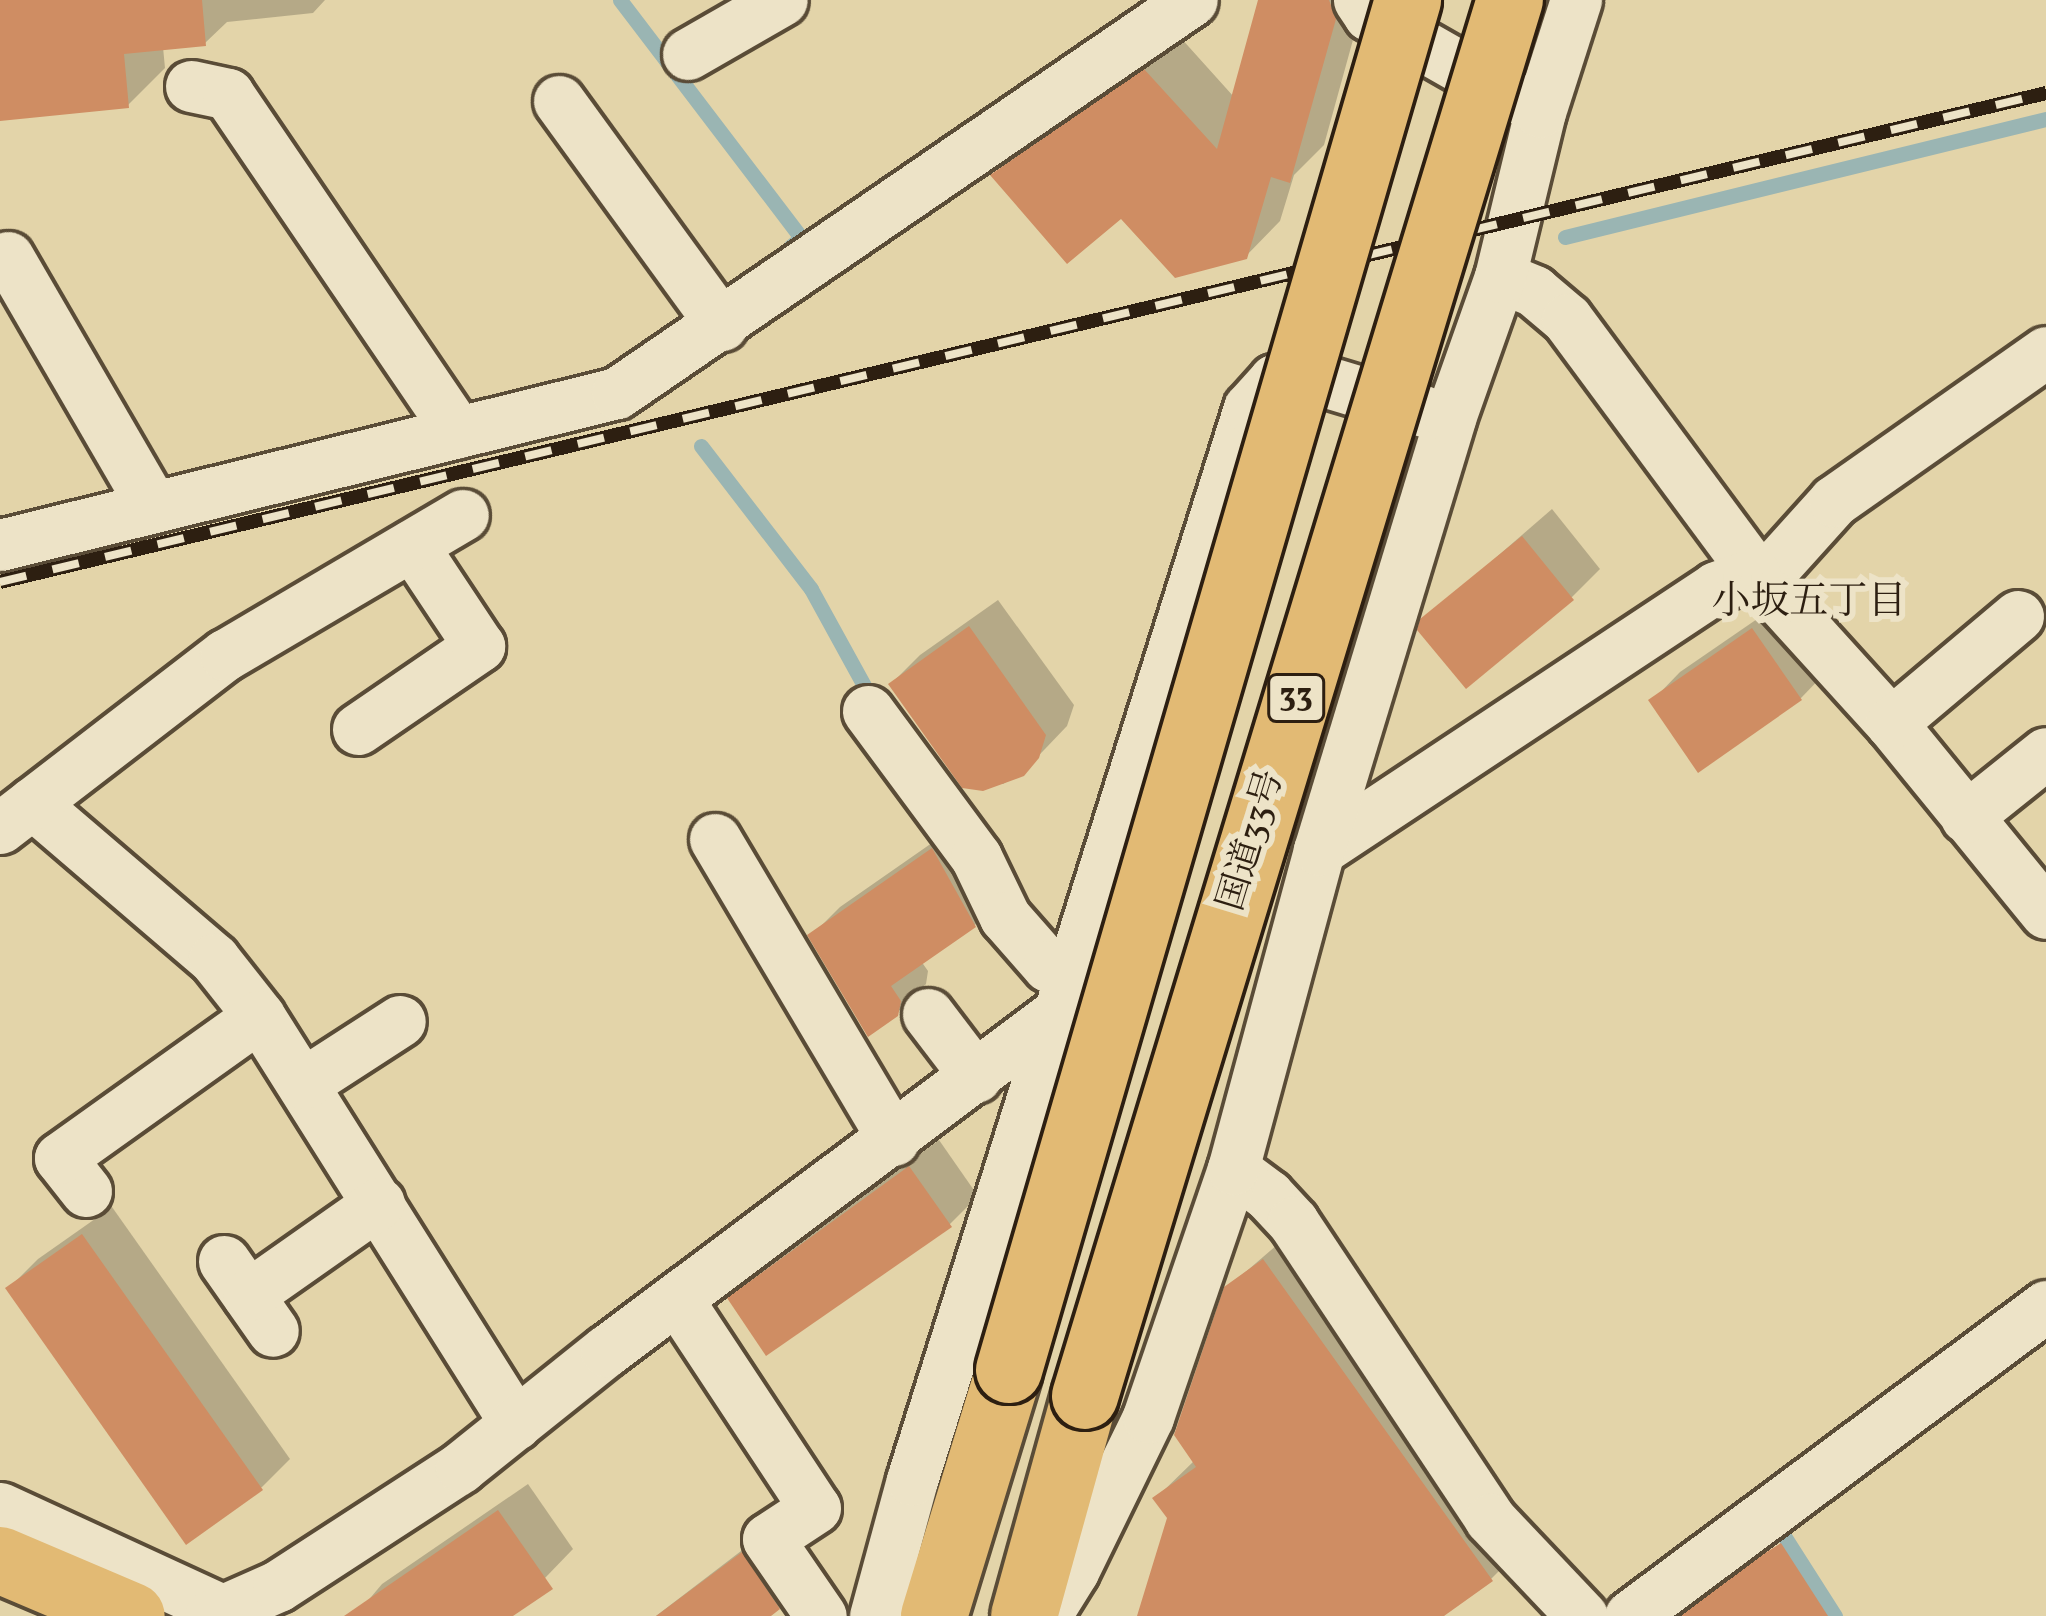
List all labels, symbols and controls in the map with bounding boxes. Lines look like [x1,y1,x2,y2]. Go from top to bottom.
district label: 小坂五丁目 [1712,580,1906,626]
road number: 33 [1266,671,1326,725]
street label: 国道33号 [1211,766,1295,916]

